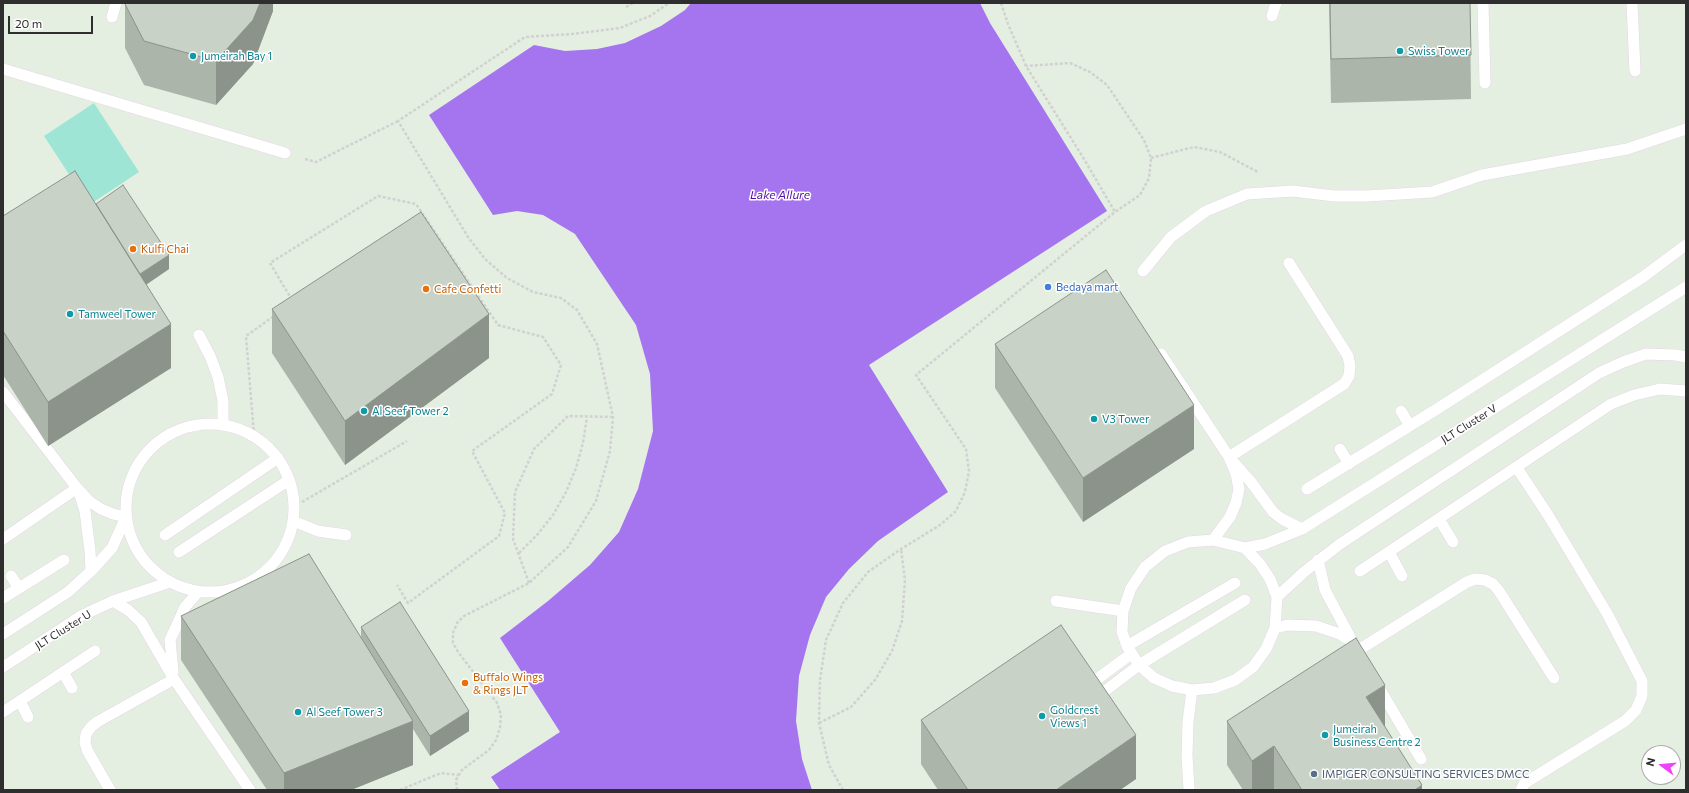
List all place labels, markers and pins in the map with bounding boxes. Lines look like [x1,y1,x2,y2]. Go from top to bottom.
place label: Swiss Tower [1408,44,1469,58]
marker: Swiss Tower [1395,46,1405,56]
place label: Jumeirah Bay 1 [201,49,272,63]
marker: Jumeirah Bay 1 [188,51,198,61]
place label: Kulfi Chai [141,242,189,256]
marker: Kulfi Chai [128,244,138,254]
place label: Bedaya mart [1056,280,1119,294]
place label: Cafe Confetti [434,282,501,296]
marker: Bedaya mart [1043,282,1053,292]
marker: Cafe Confetti [421,284,431,294]
place label: Tamweel Tower [78,307,156,321]
marker: Tamweel Tower [65,309,75,319]
place label: Al Seef Tower 2 [372,404,449,418]
marker: Al Seef Tower 2 [359,406,369,416]
place label: V3 Tower [1102,412,1149,426]
marker: V3 Tower [1089,414,1099,424]
place label: Buffalo Wings & Rings JLT [473,670,543,696]
marker: Buffalo Wings & Rings JLT [460,678,470,688]
place label: Goldcrest Views 1 [1050,703,1099,729]
place label: Al Seef Tower 3 [306,705,383,719]
marker: Al Seef Tower 3 [293,707,303,717]
marker: Goldcrest Views 1 [1037,711,1047,721]
place label: Jumeirah Business Centre 2 [1333,722,1421,748]
marker: Jumeirah Business Centre 2 [1320,730,1330,740]
place label: IMPIGER CONSULTING SERVICES DMCC [1322,767,1529,781]
marker: IMPIGER CONSULTING SERVICES DMCC [1309,769,1319,779]

